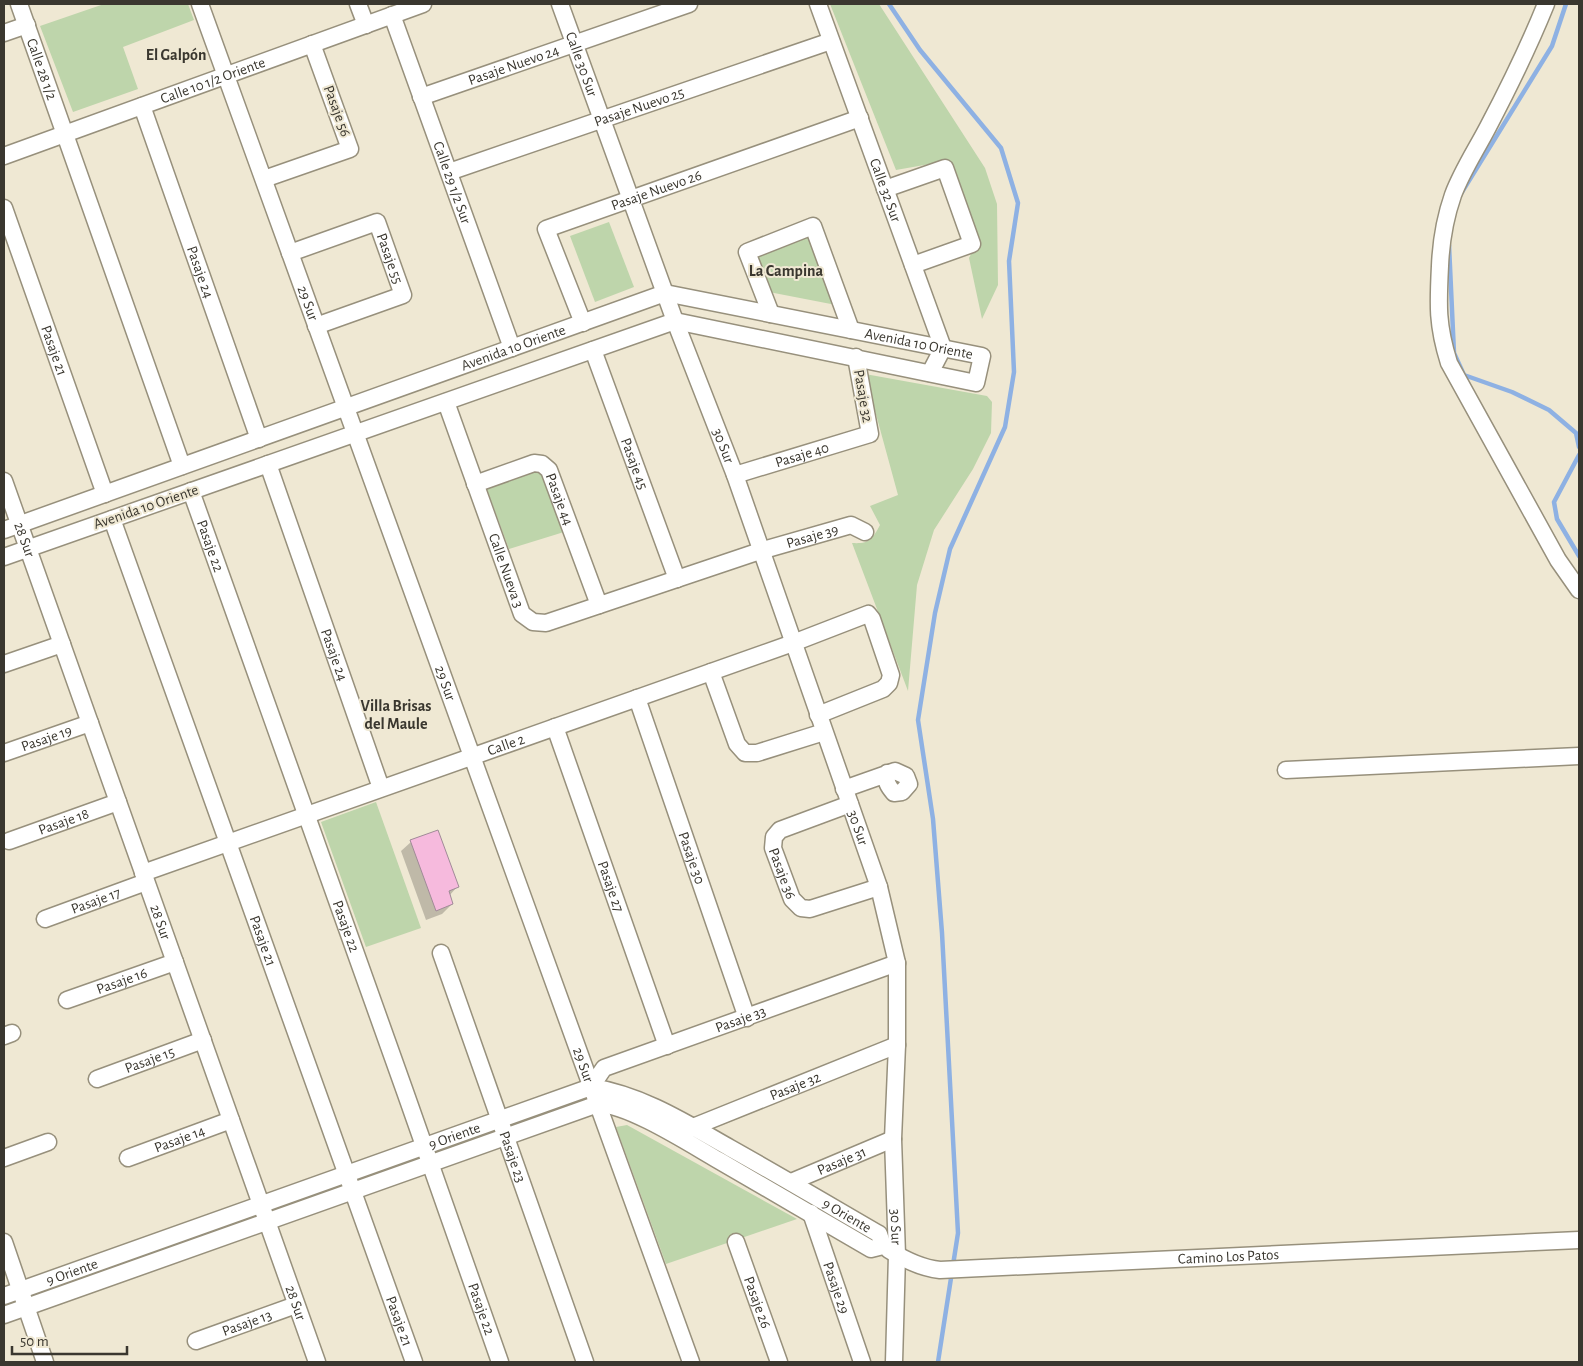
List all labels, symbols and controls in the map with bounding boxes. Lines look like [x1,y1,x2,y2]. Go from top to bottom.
street label: Calle 30 Sur [563,30,600,99]
street label: Calle 28 1/2 [24,36,60,102]
street label: Pasaje Nuevo 24 [466,42,561,88]
district label: El Galpón [146,47,206,63]
street label: Calle 10 1/2 Oriente [158,54,267,106]
street label: Pasaje 56 [321,83,353,139]
street label: Pasaje Nuevo 25 [592,84,686,129]
street label: Calle 29 1/2 Sur [431,139,474,226]
street label: Calle 32 Sur [867,156,904,224]
street label: Pasaje Nuevo 26 [609,167,703,213]
street label: Pasaje 55 [374,231,406,286]
street label: Pasaje 24 [184,244,216,300]
district label: La Campina [749,263,824,279]
street label: 29 Sur [295,284,321,323]
street label: Avenida 10 Oriente [459,322,568,373]
street label: Pasaje 21 [39,323,70,378]
street label: Avenida 10 Oriente [864,325,974,362]
street label: Pasaje 32 [851,369,875,424]
street label: 30 Sur [710,426,737,465]
street label: Pasaje 45 [618,436,651,491]
street label: Pasaje 40 [773,439,831,470]
street label: Pasaje 44 [543,471,576,527]
street label: Avenida 10 Oriente [92,482,200,532]
street label: Pasaje 22 [194,518,227,574]
street label: 28 Sur [12,520,38,559]
street label: Pasaje 39 [784,522,840,551]
street label: Calle Nueva 3 [486,531,527,610]
street label: Pasaje 24 [318,627,351,683]
street label: 29 Sur [432,664,459,703]
district label: Villa Brisas del Maule [361,698,432,732]
street label: Pasaje 19 [19,722,74,754]
street label: Calle 2 [485,731,527,758]
street label: Pasaje 18 [36,806,91,837]
street label: 30 Sur [845,808,871,847]
street label: Pasaje 30 [676,830,708,886]
street label: Pasaje 36 [766,846,799,901]
street label: Pasaje 27 [595,859,627,914]
street label: Pasaje 17 [69,884,123,916]
street label: Pasaje 22 [330,898,362,954]
street label: 28 Sur [148,903,174,942]
street label: Pasaje 21 [247,914,279,968]
street label: Pasaje 16 [94,965,149,997]
street label: Pasaje 33 [713,1003,768,1035]
street label: Pasaje 15 [123,1044,176,1076]
street label: 29 Sur [570,1045,597,1084]
street label: Pasaje 32 [768,1069,823,1103]
street label: 9 Oriente [426,1120,482,1152]
street label: Pasaje 14 [152,1123,207,1155]
street label: Pasaje 23 [497,1129,529,1184]
street label: Pasaje 31 [815,1144,868,1178]
street label: 9 Oriente [820,1195,874,1235]
street label: 30 Sur [888,1209,904,1245]
street label: Camino Los Patos [1178,1247,1279,1266]
street label: 9 Oriente [44,1256,100,1288]
street label: Pasaje 29 [821,1260,852,1316]
street label: Pasaje 26 [741,1274,774,1330]
street label: Pasaje 22 [466,1281,498,1337]
street label: 28 Sur [283,1283,309,1322]
street label: Pasaje 21 [383,1294,415,1348]
street label: Pasaje 13 [220,1307,274,1339]
scale bar [12,1324,128,1356]
text: 50 m [20,1334,49,1349]

